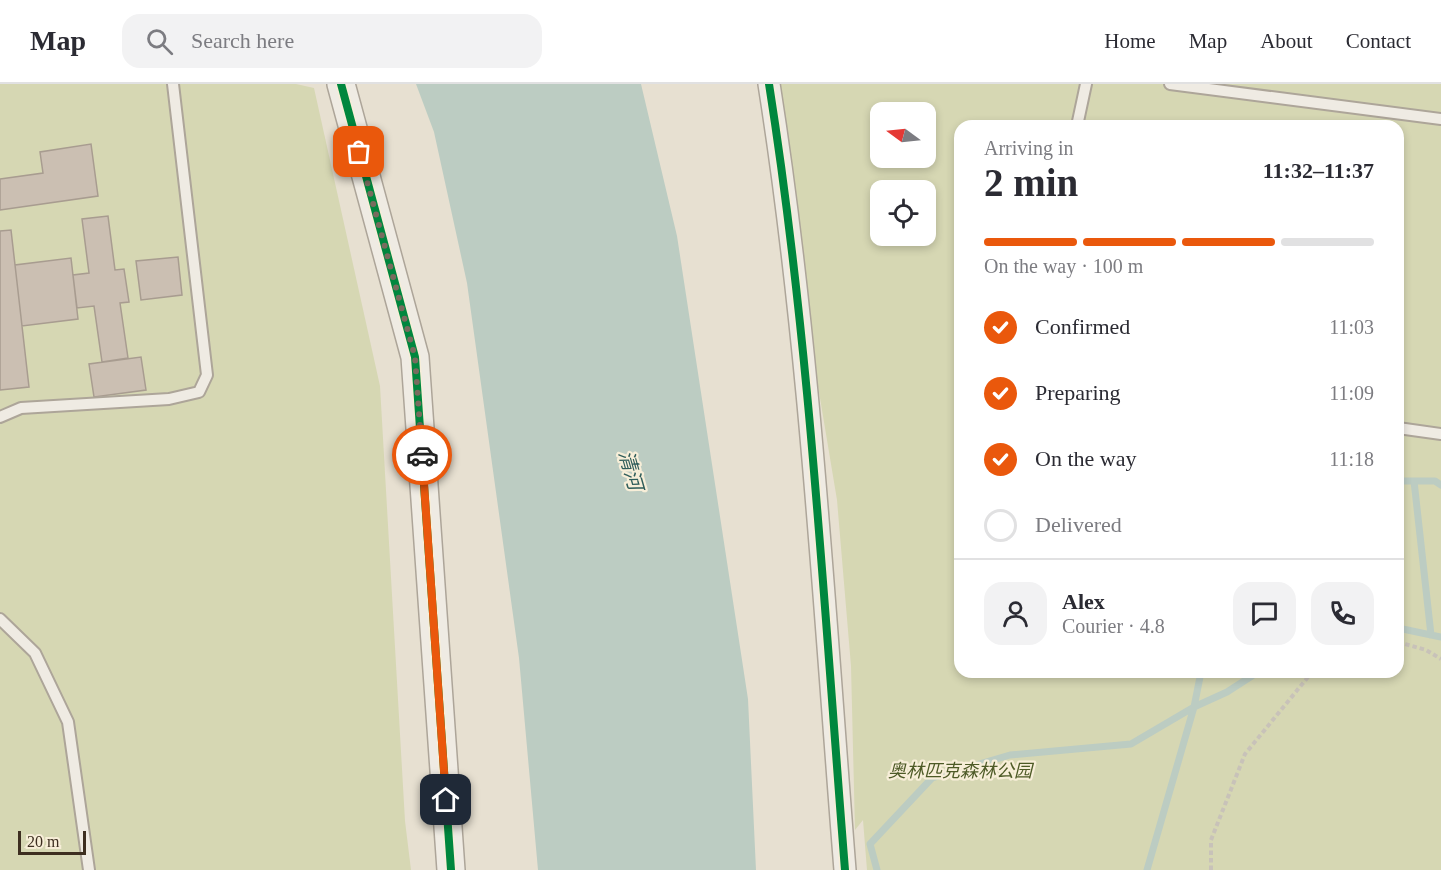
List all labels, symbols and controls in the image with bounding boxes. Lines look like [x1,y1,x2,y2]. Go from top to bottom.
search box [122,14,542,68]
text: Map [30,25,86,56]
icon: search [143,25,176,58]
text: Search here [191,28,294,53]
text: Home [1104,29,1156,53]
text: Map [1189,29,1227,53]
text: About [1260,29,1313,53]
text: Contact [1346,29,1411,53]
north arrow [870,102,936,168]
map controls [870,102,936,246]
pin [333,126,384,177]
icon: bag [342,135,375,168]
text: Arriving in [984,137,1073,159]
text: 11:32–11:37 [1263,158,1374,183]
text: 2 min [984,161,1078,204]
button: locate [870,180,936,246]
text: On the way · 100 m [984,255,1143,277]
icon: check [984,311,1017,344]
text: Confirmed [1035,314,1130,339]
text: 11:03 [1329,316,1374,338]
icon: check [984,377,1017,410]
text: Preparing [1035,380,1121,405]
text: 11:09 [1329,382,1374,404]
courier [392,425,452,485]
icon: car [406,439,439,472]
icon: check [984,443,1017,476]
text: On the way [1035,446,1136,471]
water label: 清河 [615,448,648,496]
text: 11:18 [1329,448,1374,470]
text: Delivered [1035,512,1122,537]
button: person [984,582,1047,645]
button: chat [1233,582,1296,645]
button: phone [1311,582,1374,645]
text: Alex [1062,589,1105,614]
text: Courier · 4.8 [1062,615,1165,637]
park label: 奥林匹克森林公园 [888,761,1035,781]
pin [420,774,471,825]
icon: home [429,783,462,816]
scale bar [18,828,86,856]
text: 20 m [27,833,59,850]

